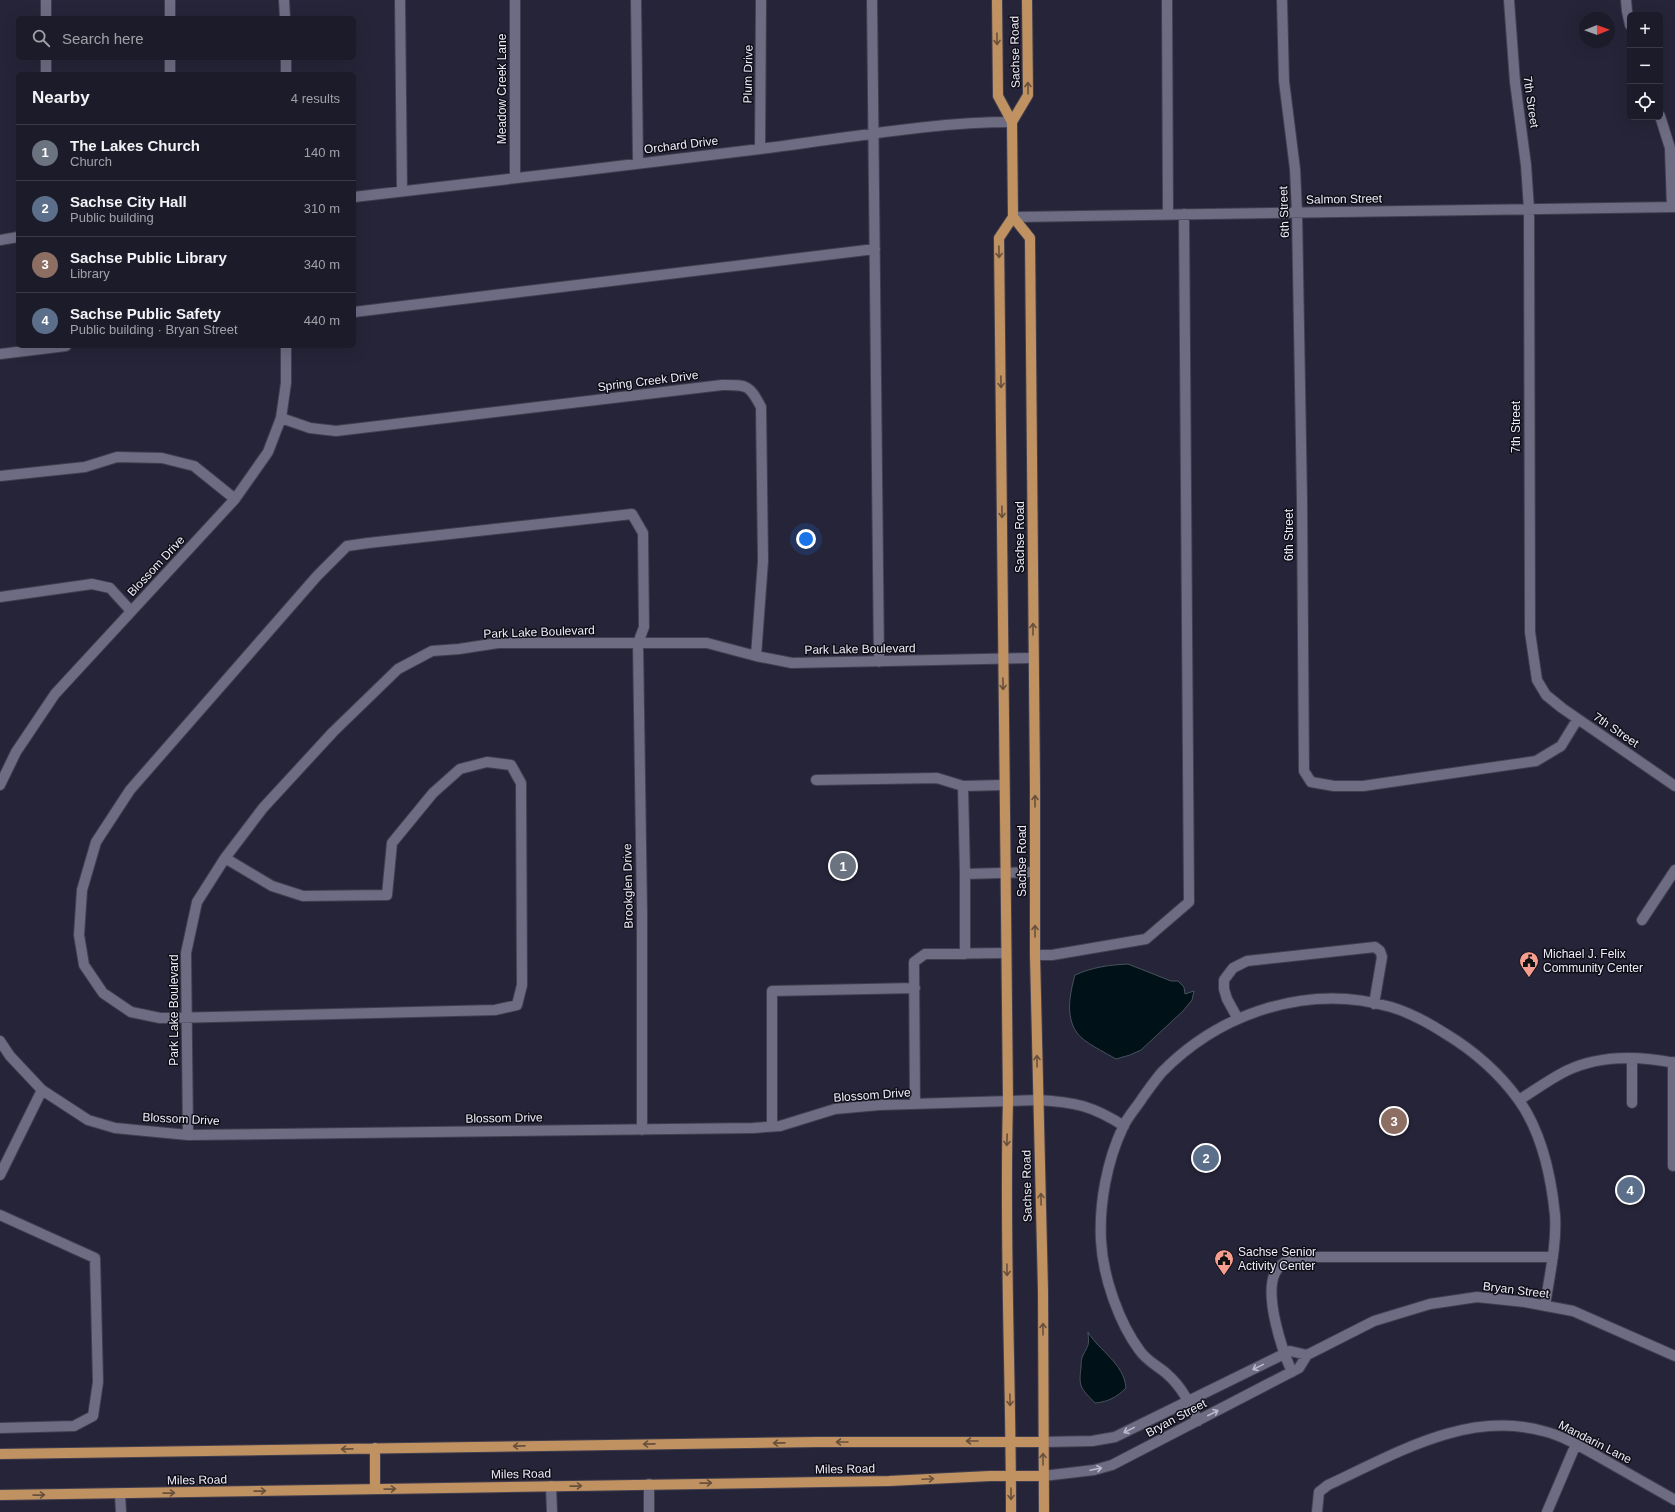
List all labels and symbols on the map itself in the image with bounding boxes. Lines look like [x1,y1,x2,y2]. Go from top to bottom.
north arrow [1579,12,1615,48]
street label: Sachse Road [1007,16,1023,88]
one-way arrow [993,32,1001,45]
street label: Meadow Creek Lane [495,33,509,144]
street label: Plum Drive [740,44,756,103]
street label: 7th Street [1520,75,1542,129]
one-way arrow [1024,82,1032,95]
street label: Orchard Drive [643,133,719,156]
street label: 6th Street [1276,185,1292,238]
street label: Salmon Street [1306,191,1383,207]
one-way arrow [996,245,1003,258]
street label: Spring Creek Drive [597,368,699,394]
one-way arrow [997,375,1005,388]
street label: 7th Street [1509,400,1523,453]
street label: Sachse Road [1013,501,1027,573]
one-way arrow [998,505,1006,518]
street label: 6th Street [1282,508,1296,561]
your location [796,529,816,549]
street label: Blossom Drive [125,533,188,599]
street label: Park Lake Boulevard [483,623,595,641]
one-way arrow [1029,623,1037,636]
street label: Park Lake Boulevard [804,641,916,657]
one-way arrow [999,677,1007,690]
street label: 7th Street [1591,710,1642,751]
one-way arrow [1031,795,1039,808]
street label: Sachse Road [1015,825,1029,897]
street label: Brookglen Drive [620,843,636,929]
pin: 1 [830,851,856,881]
one-way arrow [1031,925,1039,938]
place label: Michael J. Felix Community Center [1543,947,1643,975]
public building icon: Michael J. Felix Community Center [1518,950,1540,978]
street label: Park Lake Boulevard [167,954,181,1066]
one-way arrow [1033,1055,1041,1068]
street label: Blossom Drive [833,1085,911,1105]
pin: 3 [1381,1106,1407,1136]
street label: Blossom Drive [142,1110,220,1128]
street label: Blossom Drive [465,1110,543,1126]
one-way arrow [1003,1133,1011,1146]
pin: 2 [1193,1143,1219,1173]
street label: Sachse Road [1019,1150,1035,1222]
pin: 4 [1617,1175,1643,1205]
one-way arrow [1037,1193,1044,1206]
place label: Sachse Senior Activity Center [1238,1245,1316,1273]
public building icon: Sachse Senior Activity Center [1213,1248,1235,1276]
one-way arrow [1003,1263,1011,1276]
street label: Bryan Street [1482,1279,1551,1301]
one-way arrow [1039,1323,1047,1336]
one-way arrow [1253,1364,1265,1371]
one-way arrow [1006,1393,1014,1406]
street label: Bryan Street [1143,1396,1209,1440]
one-way arrow [1206,1409,1218,1416]
street label: Mandarin Lane [1556,1418,1634,1467]
one-way arrow [1123,1427,1135,1434]
one-way arrow [966,1437,979,1445]
one-way arrow [836,1438,849,1446]
one-way arrow [773,1439,786,1447]
one-way arrow [643,1440,656,1448]
one-way arrow [513,1442,526,1450]
one-way arrow [341,1445,354,1453]
one-way arrow [1039,1453,1047,1466]
street label: Miles Road [815,1461,875,1477]
one-way arrow [1089,1465,1102,1473]
street label: Miles Road [491,1466,551,1482]
street label: Miles Road [167,1472,227,1488]
one-way arrow [921,1476,934,1483]
one-way arrow [699,1480,712,1487]
one-way arrow [569,1482,582,1489]
one-way arrow [383,1485,396,1493]
one-way arrow [1007,1487,1015,1500]
one-way arrow [254,1488,267,1495]
one-way arrow [162,1489,175,1497]
one-way arrow [32,1491,45,1499]

